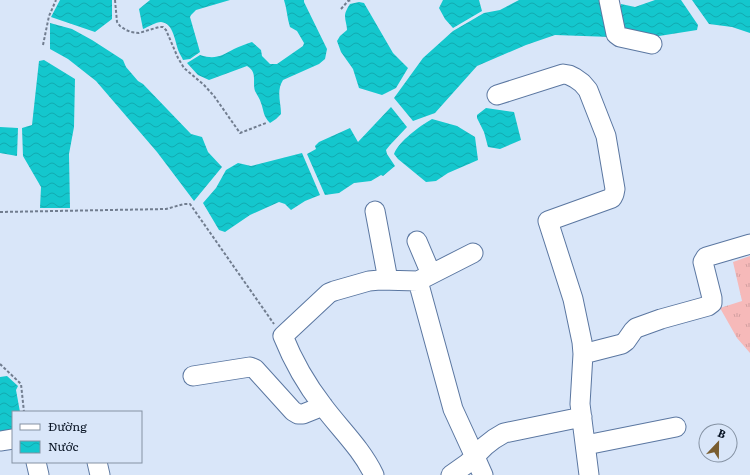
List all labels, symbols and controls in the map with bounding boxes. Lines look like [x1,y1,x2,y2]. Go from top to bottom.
legend [12,411,142,463]
text: Đường [48,417,87,435]
north arrow [698,423,738,463]
text: B [716,424,729,442]
text: Nước [48,437,79,455]

